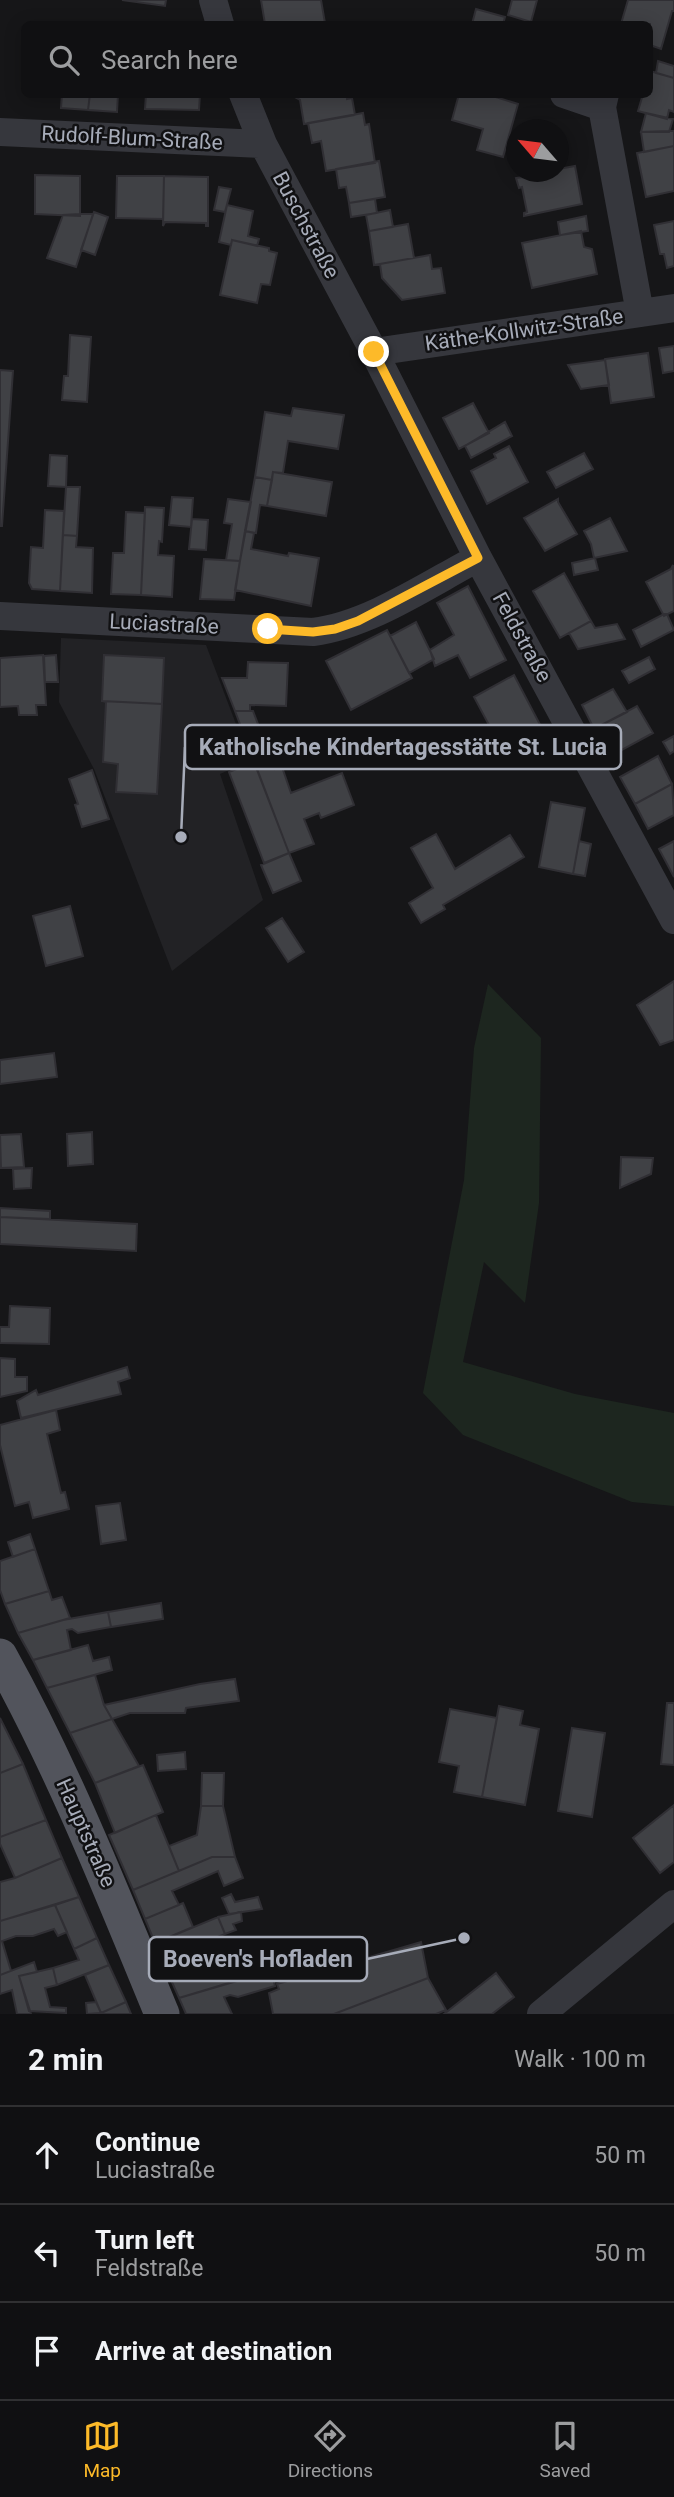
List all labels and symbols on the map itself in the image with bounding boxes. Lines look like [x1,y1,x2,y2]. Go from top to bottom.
north arrow [506,119,569,182]
street label: Rudolf-Blum-Straße [41,121,223,155]
street label: Buschstraße [268,167,344,283]
street label: Käthe-Kollwitz-Straße [423,304,625,356]
route end [358,336,389,367]
street label: Feldstraße [488,588,556,686]
street label: Luciastraße [109,609,219,639]
route start [252,613,283,644]
callout: Katholische Kindertagesstätte St. Lucia [185,725,621,769]
text: Katholische Kindertagesstätte St. Lucia [199,734,607,761]
street label: Hauptstraße [51,1775,121,1891]
callout: Boeven's Hofladen [149,1937,367,1981]
text: Boeven's Hofladen [163,1946,353,1973]

